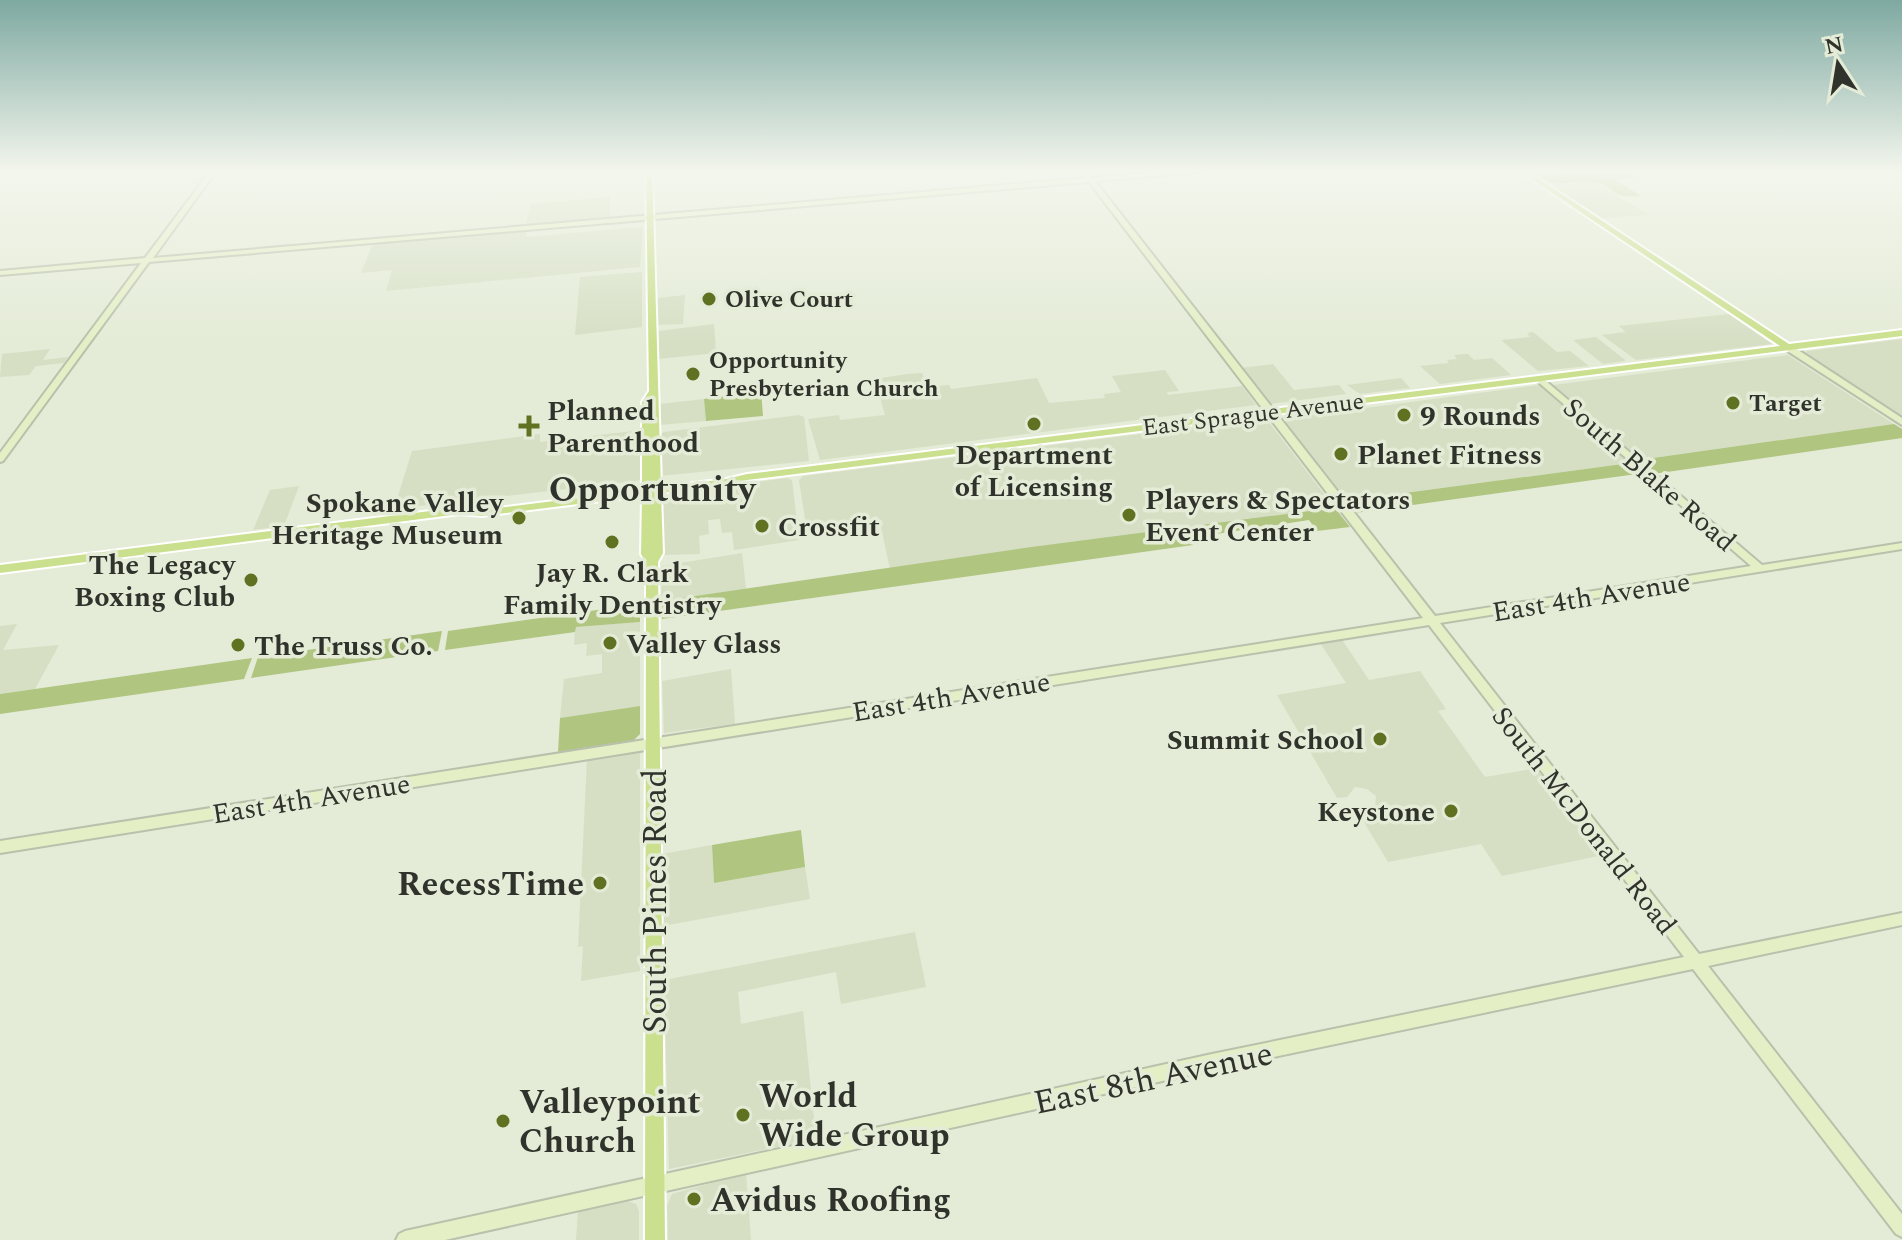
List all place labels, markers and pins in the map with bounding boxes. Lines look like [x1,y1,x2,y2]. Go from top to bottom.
place label: Olive Court [725,282,853,318]
marker: Olive Court [700,290,718,308]
place label: Opportunity Presbyterian Church [709,343,939,407]
marker: Opportunity Presbyterian Church [684,365,702,383]
place label: Target [1749,386,1822,422]
place label: Planned Parenthood [547,390,699,465]
marker: Target [1724,394,1742,412]
place label: 9 Rounds [1420,395,1541,438]
marker: 9 Rounds [1395,406,1413,424]
marker: Planned Parenthood [518,415,540,437]
marker: Department of Licensing [1025,415,1043,433]
place label: Department of Licensing [955,434,1113,509]
place label: Planet Fitness [1357,434,1542,477]
marker: Planet Fitness [1332,445,1350,463]
place label: Players & Spectators Event Center [1145,479,1411,554]
place label: Spokane Valley Heritage Museum [271,482,505,557]
place label: Crossfit [778,506,880,549]
marker: Players & Spectators Event Center [1120,506,1138,524]
marker: Spokane Valley Heritage Museum [510,509,528,527]
marker: Crossfit [753,517,771,535]
marker: Jay R. Clark Family Dentistry [603,533,621,551]
place label: The Legacy Boxing Club [74,544,237,619]
place label: Jay R. Clark Family Dentistry [503,552,723,627]
marker: The Legacy Boxing Club [242,571,260,589]
place label: Valley Glass [626,623,782,666]
place label: The Truss Co. [254,625,433,668]
marker: Valley Glass [601,634,619,652]
marker: The Truss Co. [229,636,247,654]
place label: Summit School [1167,719,1364,762]
marker: Summit School [1371,730,1389,748]
place label: Keystone [1317,791,1435,834]
marker: Keystone [1442,802,1460,820]
place label: RecessTime [397,859,584,911]
marker: RecessTime [591,874,609,892]
place label: World Wide Group [759,1071,949,1162]
place label: Valleypoint Church [519,1077,701,1168]
marker: World Wide Group [734,1106,752,1124]
marker: Valleypoint Church [494,1112,512,1130]
place label: Avidus Roofing [710,1175,951,1227]
marker: Avidus Roofing [685,1190,703,1208]

